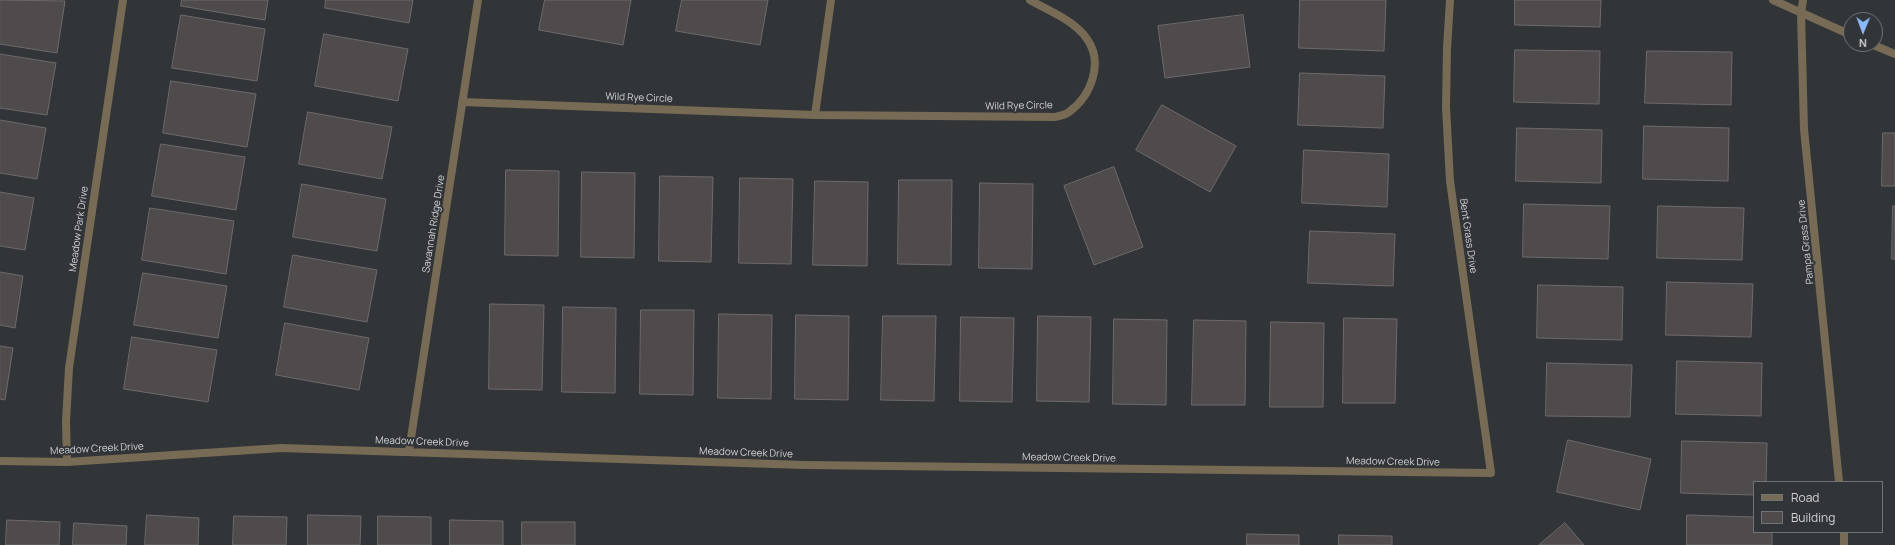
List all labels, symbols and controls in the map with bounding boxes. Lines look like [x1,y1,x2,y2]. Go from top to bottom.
north arrow [1843,12,1883,52]
text: N [1859,36,1867,51]
street label: Wild Rye Circle [605,91,673,105]
street label: Wild Rye Circle [985,99,1053,113]
street label: Savannah Ridge Drive [420,174,448,274]
street label: Meadow Park Drive [67,185,91,273]
street label: Bent Grass Drive [1457,198,1479,274]
street label: Pampa Grass Drive [1796,199,1816,285]
street label: Meadow Creek Drive [375,434,469,450]
street label: Meadow Creek Drive [50,441,144,457]
street label: Meadow Creek Drive [699,445,793,461]
street label: Meadow Creek Drive [1022,451,1116,465]
street label: Meadow Creek Drive [1346,455,1440,469]
legend [1753,481,1883,533]
text: Road [1791,489,1819,506]
text: Building [1791,509,1835,526]

